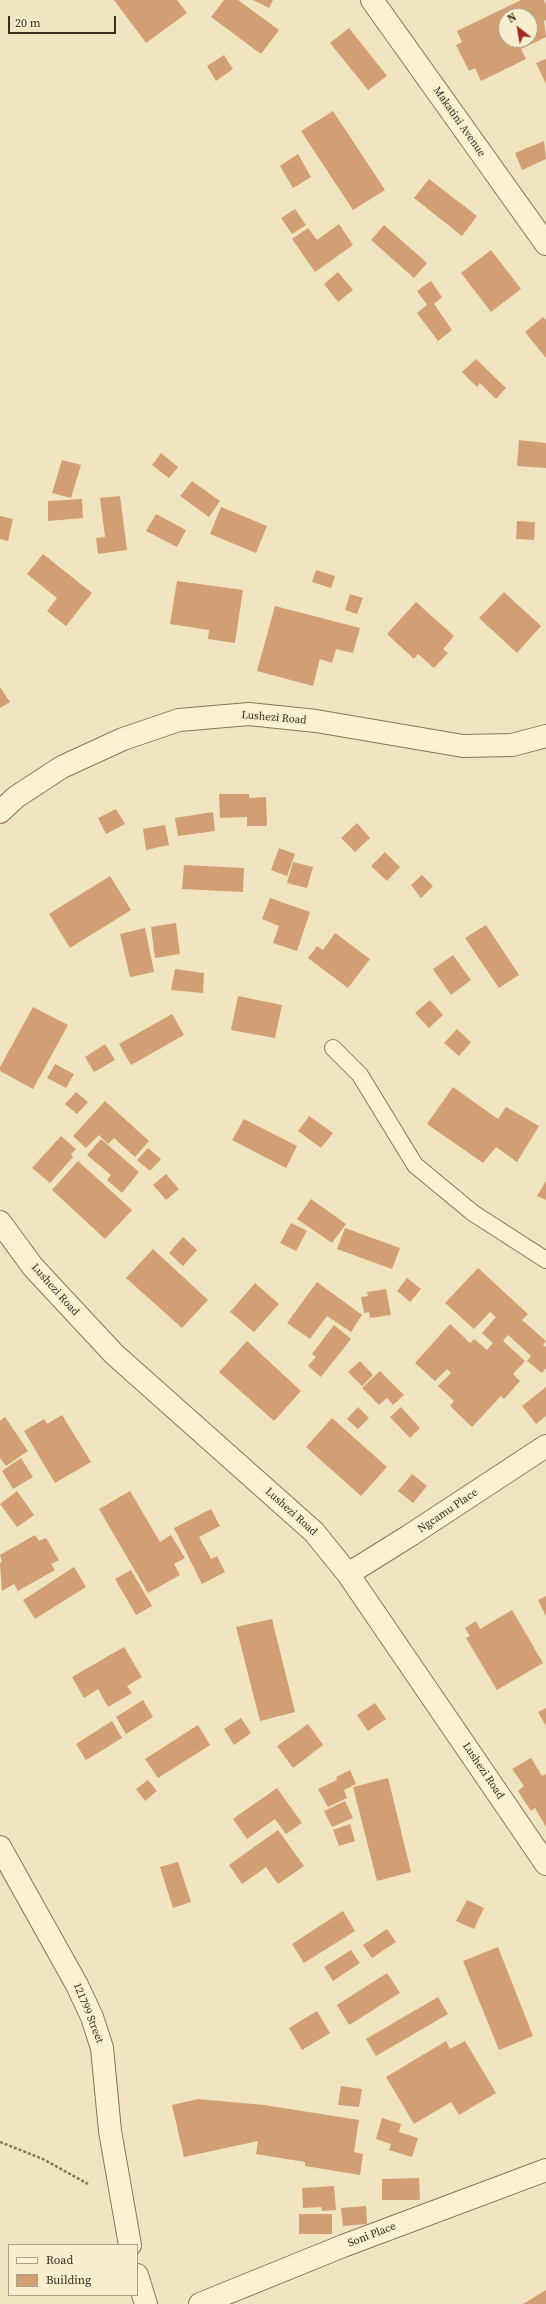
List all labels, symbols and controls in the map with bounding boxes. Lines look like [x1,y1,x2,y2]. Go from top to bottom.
scale bar [10,8,118,34]
north arrow [498,8,538,48]
text: N [505,10,519,27]
text: 20 m [15,15,41,31]
street label: Makatini Avenue [430,84,488,160]
street label: Lushezi Road [241,709,307,727]
street label: Lushezi Road [28,1261,82,1319]
street label: Lushezi Road [262,1485,320,1539]
street label: Ngcamu Place [416,1486,480,1536]
street label: Lushezi Road [459,1740,507,1802]
street label: 121799 Street [70,1981,106,2045]
street label: Soni Place [346,2220,398,2250]
legend [8,2244,138,2296]
text: Road [46,2252,73,2268]
text: Building [46,2272,91,2288]

